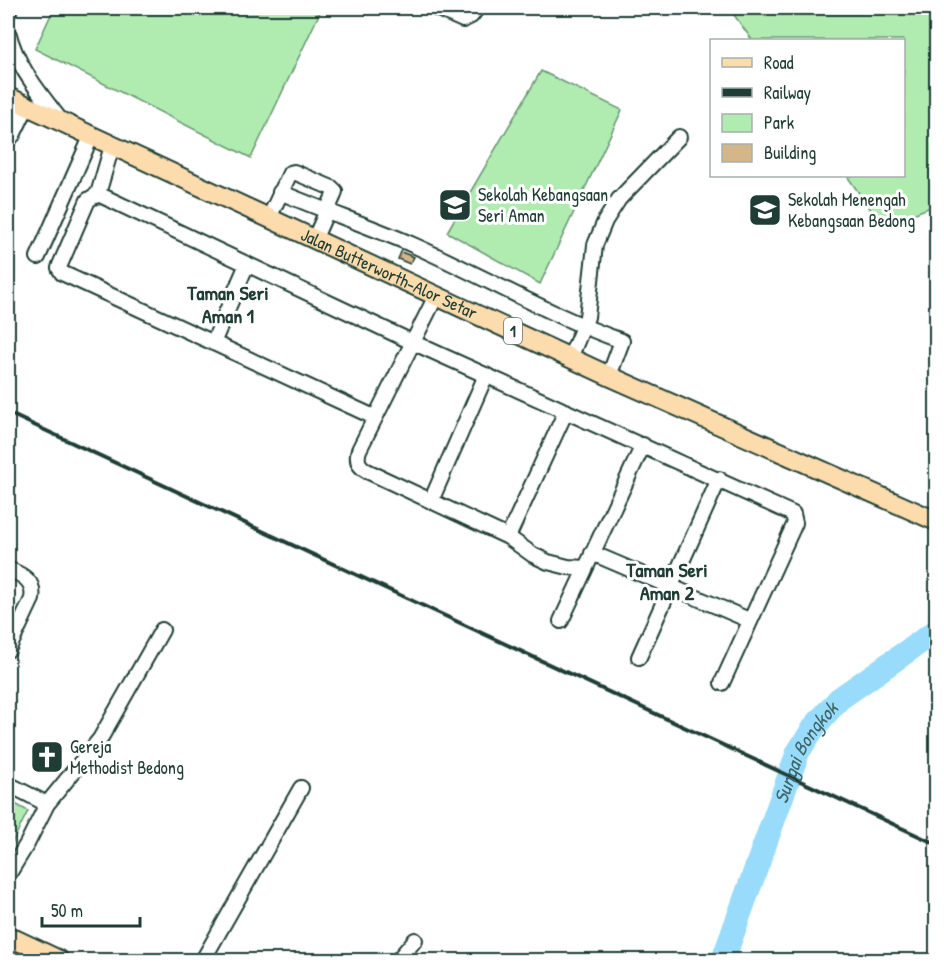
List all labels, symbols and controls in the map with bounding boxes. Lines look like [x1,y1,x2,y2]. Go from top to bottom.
legend [710,39,905,177]
text: Road [764,50,794,75]
text: Railway [764,80,811,105]
text: Park [764,110,795,135]
text: Building [764,140,816,165]
place label: Sekolah Kebangsaan Seri Aman [478,182,608,228]
school or university icon: Sekolah Kebangsaan Seri Aman [437,187,473,223]
place label: Sekolah Menengah Kebangsaan Bedong [788,187,915,233]
school or university icon: Sekolah Menengah Kebangsaan Bedong [747,192,783,228]
street label: Jalan Butterworth-Alor Setar [297,222,482,325]
district label: Taman Seri Aman 1 [186,279,269,329]
road number: 1 [504,318,522,344]
district label: Taman Seri Aman 2 [625,556,708,606]
water label: Sungai Bongkok [767,694,845,807]
place label: Gereja Methodist Bedong [70,734,184,780]
church icon: Gereja Methodist Bedong [29,739,65,775]
scale bar [42,890,140,928]
text: 50 m [51,898,83,923]

